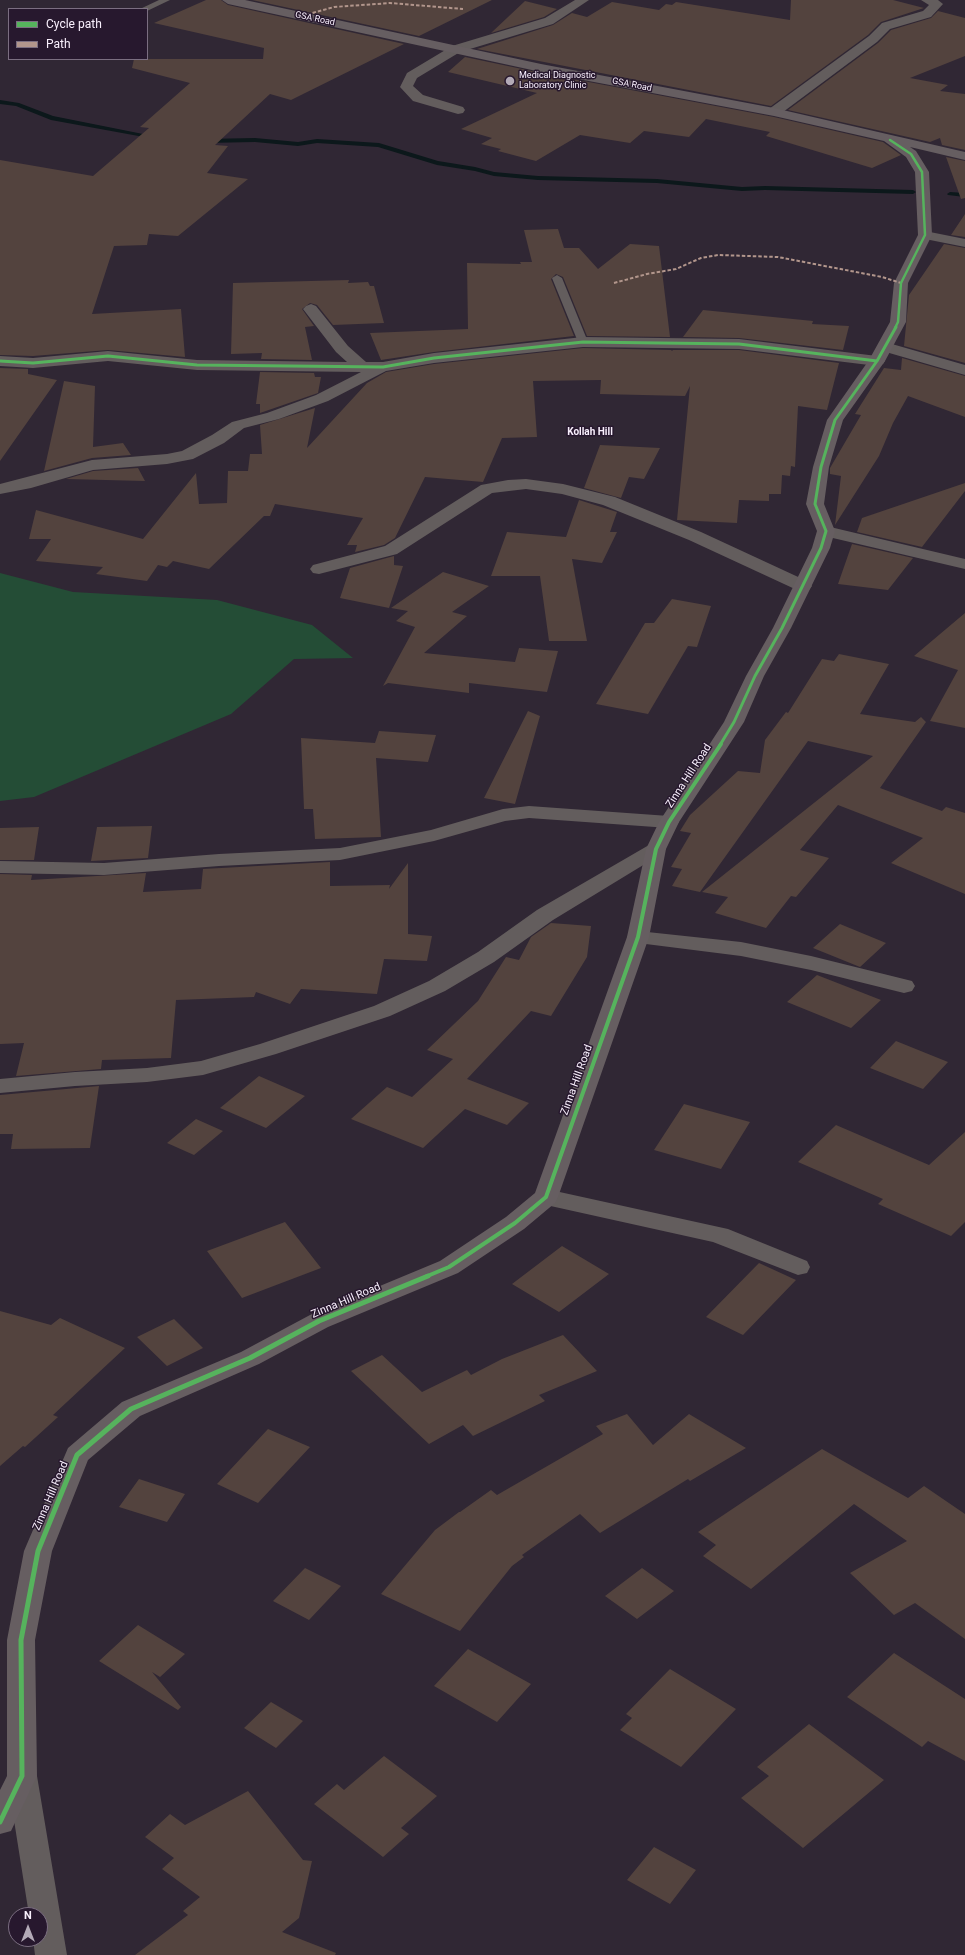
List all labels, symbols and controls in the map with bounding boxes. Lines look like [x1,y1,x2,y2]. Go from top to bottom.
legend [8,8,148,60]
street label: GSA Road [294,10,336,28]
text: Cycle path [46,17,102,31]
text: Path [46,37,71,51]
place label: Medical Diagnostic Laboratory Clinic [519,71,596,92]
marker: Medical Diagnostic Laboratory Clinic [504,75,516,87]
street label: GSA Road [611,76,653,94]
district label: Kollah Hill [567,426,613,438]
street label: Zinna Hill Road [663,741,715,811]
street label: Zinna Hill Road [558,1043,596,1117]
street label: Zinna Hill Road [309,1280,383,1322]
street label: Zinna Hill Road [30,1459,72,1533]
north arrow [8,1907,48,1947]
text: N [24,1909,32,1922]

